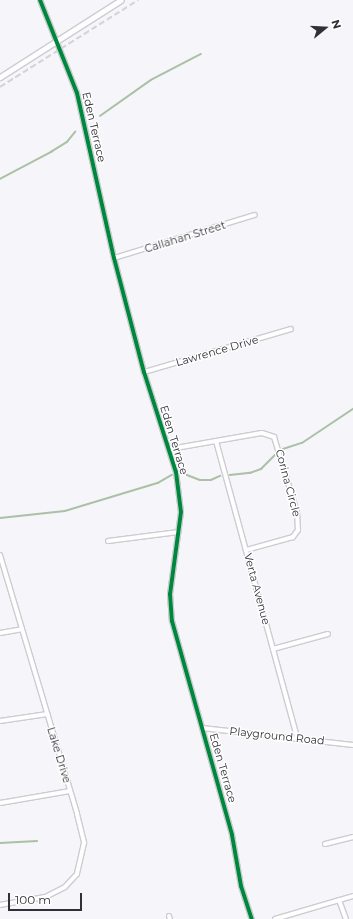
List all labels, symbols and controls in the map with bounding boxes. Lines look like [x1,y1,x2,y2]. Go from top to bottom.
north arrow [305,8,345,48]
text: N [328,18,344,31]
street label: Eden Terrace [80,91,108,163]
street label: Callahan Street [143,218,227,256]
street label: Lawrence Drive [174,333,260,369]
street label: Eden Terrace [157,404,191,476]
street label: Corina Circle [273,448,303,518]
street label: Verta Avenue [241,552,273,626]
street label: Playground Road [229,724,325,748]
street label: Lake Drive [44,726,74,784]
street label: Eden Terrace [207,732,239,804]
scale bar [10,885,84,911]
text: 100 m [15,892,51,907]

